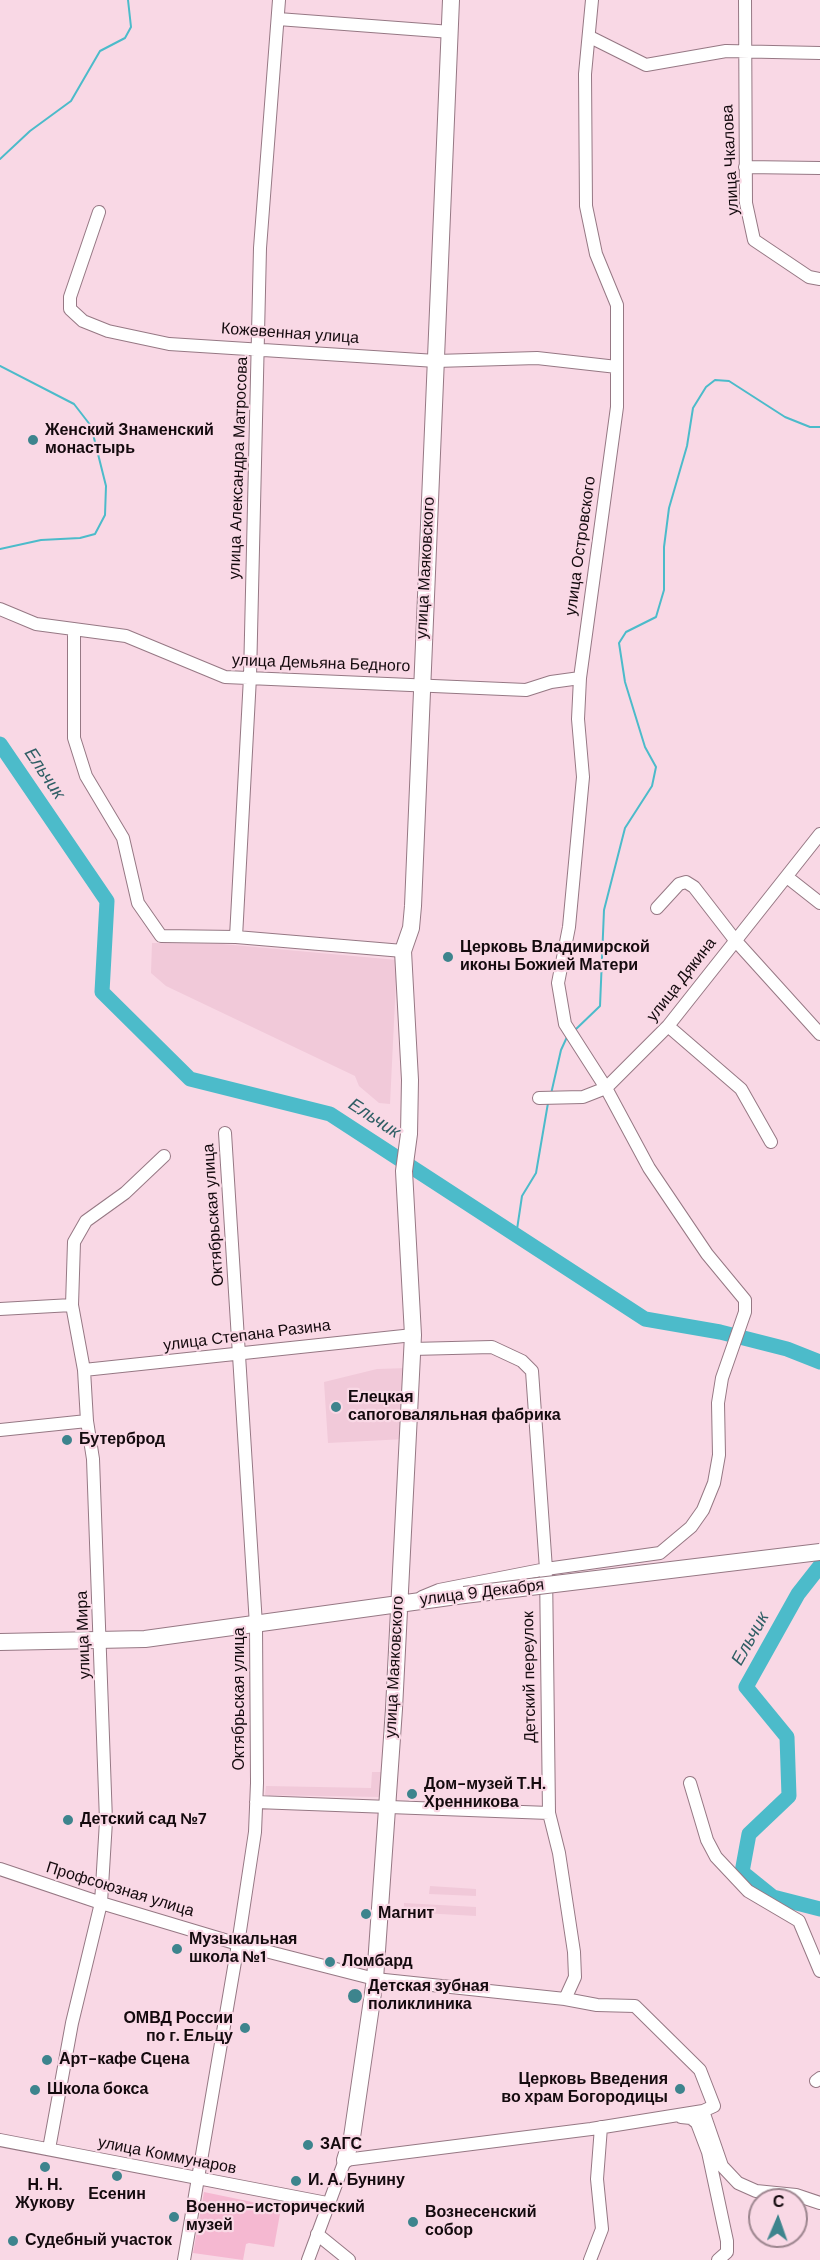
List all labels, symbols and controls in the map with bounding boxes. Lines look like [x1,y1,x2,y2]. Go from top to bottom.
street label: улица Чкалова [719,104,743,216]
street label: Кожевенная улица [220,320,360,348]
street label: улица Александра Матросова [226,356,252,580]
place label: Женский Знаменский монастырь [45,421,214,459]
marker: Женский Знаменский монастырь [26,433,40,447]
street label: улица Островского [562,475,600,617]
street label: улица Маяковского [413,497,439,639]
street label: улица Демьяна Бедного [231,651,411,677]
water label: Ельчик [19,744,69,804]
street label: улица Дякина [643,934,721,1026]
place label: Церковь Владимирской иконы Божией Матери [460,938,650,976]
marker: Церковь Владимирской иконы Божией Матери [441,950,455,964]
water label: Ельчик [344,1094,404,1144]
street label: Октябрьская улица [199,1143,229,1287]
street label: улица Степана Разина [162,1316,332,1356]
place label: Елецкая сапоговаляльная фабрика [348,1388,561,1426]
marker: Елецкая сапоговаляльная фабрика [329,1400,343,1414]
place label: Бутерброд [79,1430,165,1450]
marker: Бутерброд [60,1433,74,1447]
street label: улица 9 Декабря [419,1576,545,1610]
street label: улица Мира [73,1591,95,1679]
street label: улица Маяковского [382,1596,408,1738]
water label: Ельчик [728,1608,774,1670]
street label: Детский переулок [519,1611,541,1743]
street label: Октябрьская улица [230,1627,250,1771]
place label: Дом-музей Т.Н. Хренникова [424,1775,546,1813]
marker: Дом-музей Т.Н. Хренникова [405,1787,419,1801]
place label: Детский сад №7 [80,1810,207,1830]
marker: Детский сад №7 [61,1813,75,1827]
street label: Профсоюзная улица [44,1858,196,1922]
place label: Магнит [378,1904,434,1924]
marker: Магнит [359,1907,373,1921]
place label: Музыкальная школа №1 [189,1930,297,1968]
marker: Музыкальная школа №1 [170,1942,184,1956]
place label: Ломбард [342,1952,413,1972]
marker: Ломбард [323,1955,337,1969]
place label: Детская зубная поликлиника [368,1977,489,2015]
marker: Детская зубная поликлиника [346,1987,364,2005]
place label: ОМВД России по г. Ельцу [123,2009,233,2047]
marker: ОМВД России по г. Ельцу [238,2021,252,2035]
place label: Арт-кафе Сцена [59,2050,189,2070]
marker: Арт-кафе Сцена [40,2053,54,2067]
place label: Церковь Введения во храм Богородицы [501,2070,668,2108]
place label: Школа бокса [47,2080,149,2100]
marker: Церковь Введения во храм Богородицы [673,2082,687,2096]
marker: Школа бокса [28,2083,42,2097]
street label: улица Коммунаров [96,2133,238,2179]
place label: ЗАГС [320,2135,362,2155]
marker: ЗАГС [301,2138,315,2152]
marker: Н. Н. Жукову [38,2160,52,2174]
marker: Есенин [110,2169,124,2183]
place label: И. А. Бунину [308,2171,405,2191]
marker: И. А. Бунину [289,2174,303,2188]
place label: Н. Н. Жукову [15,2176,75,2214]
place label: Есенин [88,2185,146,2205]
north arrow [748,2188,808,2248]
text: С [772,2191,785,2212]
place label: Военно-исторический музей [186,2198,365,2236]
place label: Вознесенский собор [425,2203,536,2241]
marker: Военно-исторический музей [167,2210,181,2224]
marker: Вознесенский собор [406,2215,420,2229]
place label: Судебный участок [25,2231,172,2251]
marker: Судебный участок [6,2234,20,2248]

